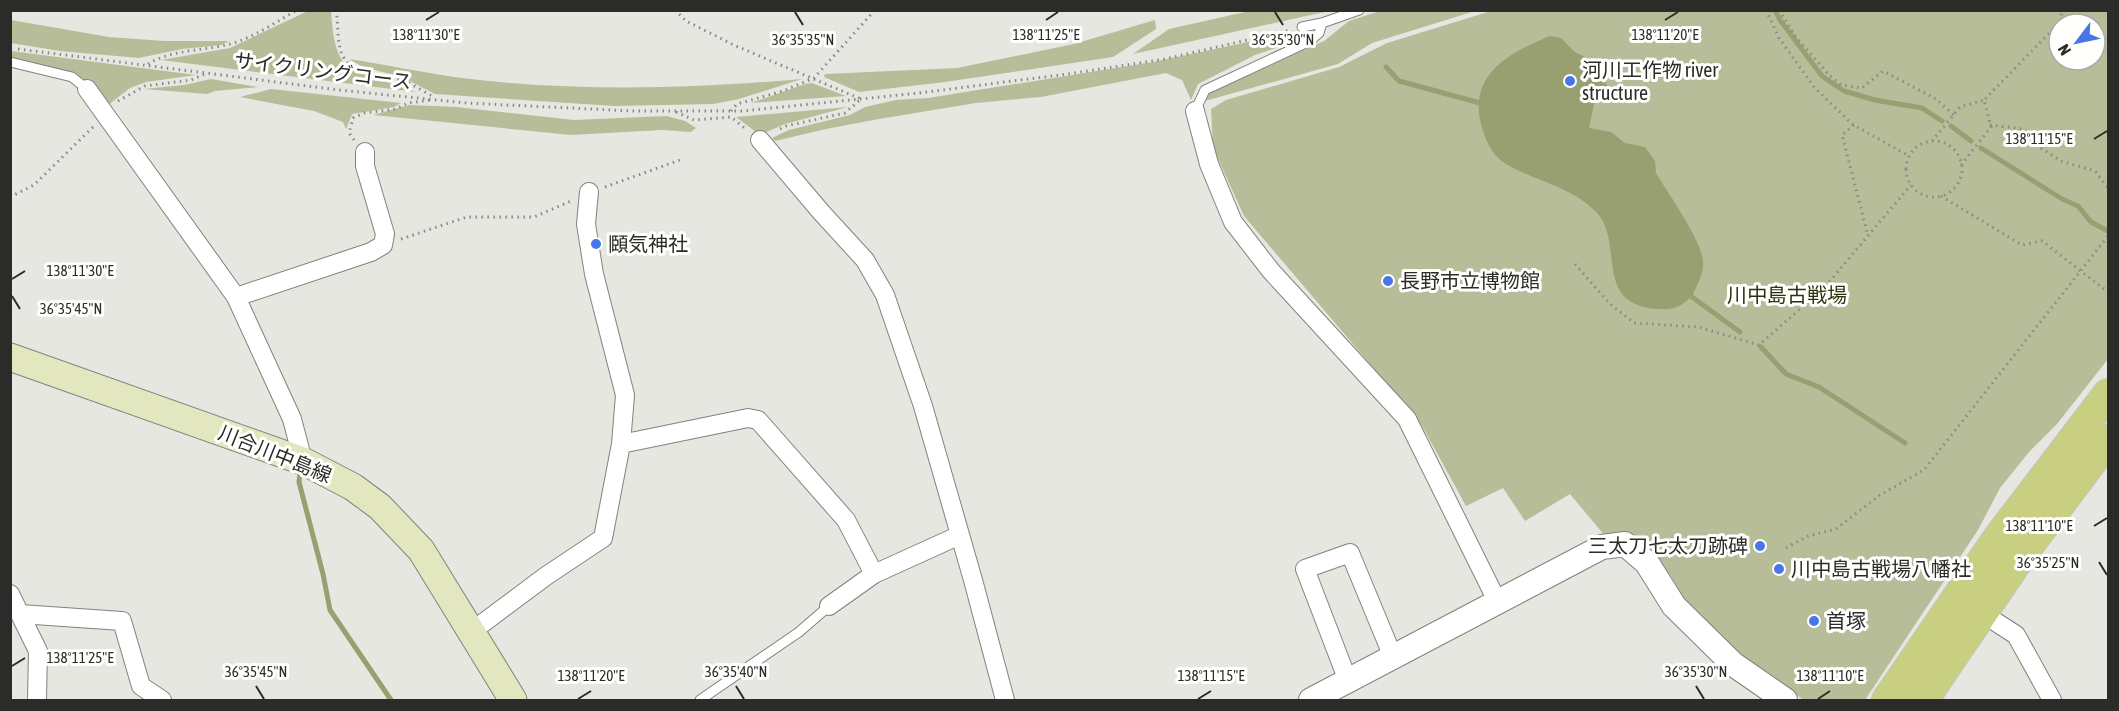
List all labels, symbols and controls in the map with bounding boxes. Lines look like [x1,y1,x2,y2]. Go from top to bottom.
north arrow [2047,12,2107,72]
text: 138°11'30"E [392,26,460,43]
text: 138°11'25"E [1012,26,1080,43]
text: 138°11'20"E [1631,26,1699,43]
text: 36°35'35"N [772,31,834,48]
text: 36°35'30"N [1252,31,1314,48]
text: N [2054,41,2074,59]
street label: サイクリングコース [233,48,413,93]
place label: 河川工作物 river structure [1582,58,1719,104]
marker: 河川工作物 river structure [1563,74,1577,88]
text: 138°11'15"E [2005,130,2073,147]
place label: 頥気神社 [608,232,688,255]
marker: 頥気神社 [589,237,603,251]
text: 138°11'30"E [46,262,114,279]
place label: 長野市立博物館 [1400,269,1540,292]
marker: 長野市立博物館 [1381,274,1395,288]
park label: 川中島古戦場 [1727,283,1847,306]
text: 36°35'45"N [40,300,102,317]
street label: 川合川中島線 [215,420,335,487]
text: 138°11'10"E [2005,517,2073,534]
place label: 三太刀七太刀跡碑 [1588,534,1748,557]
marker: 三太刀七太刀跡碑 [1753,539,1767,553]
text: 36°35'25"N [2017,554,2079,571]
place label: 川中島古戦場八幡社 [1791,557,1971,580]
marker: 川中島古戦場八幡社 [1772,562,1786,576]
place label: 首塚 [1826,609,1866,632]
marker: 首塚 [1807,614,1821,628]
text: 138°11'25"E [46,649,114,666]
text: 36°35'45"N [225,663,287,680]
text: 36°35'40"N [705,663,767,680]
text: 36°35'30"N [1665,663,1727,680]
text: 138°11'20"E [557,667,625,684]
text: 138°11'15"E [1177,667,1245,684]
text: 138°11'10"E [1796,667,1864,684]

